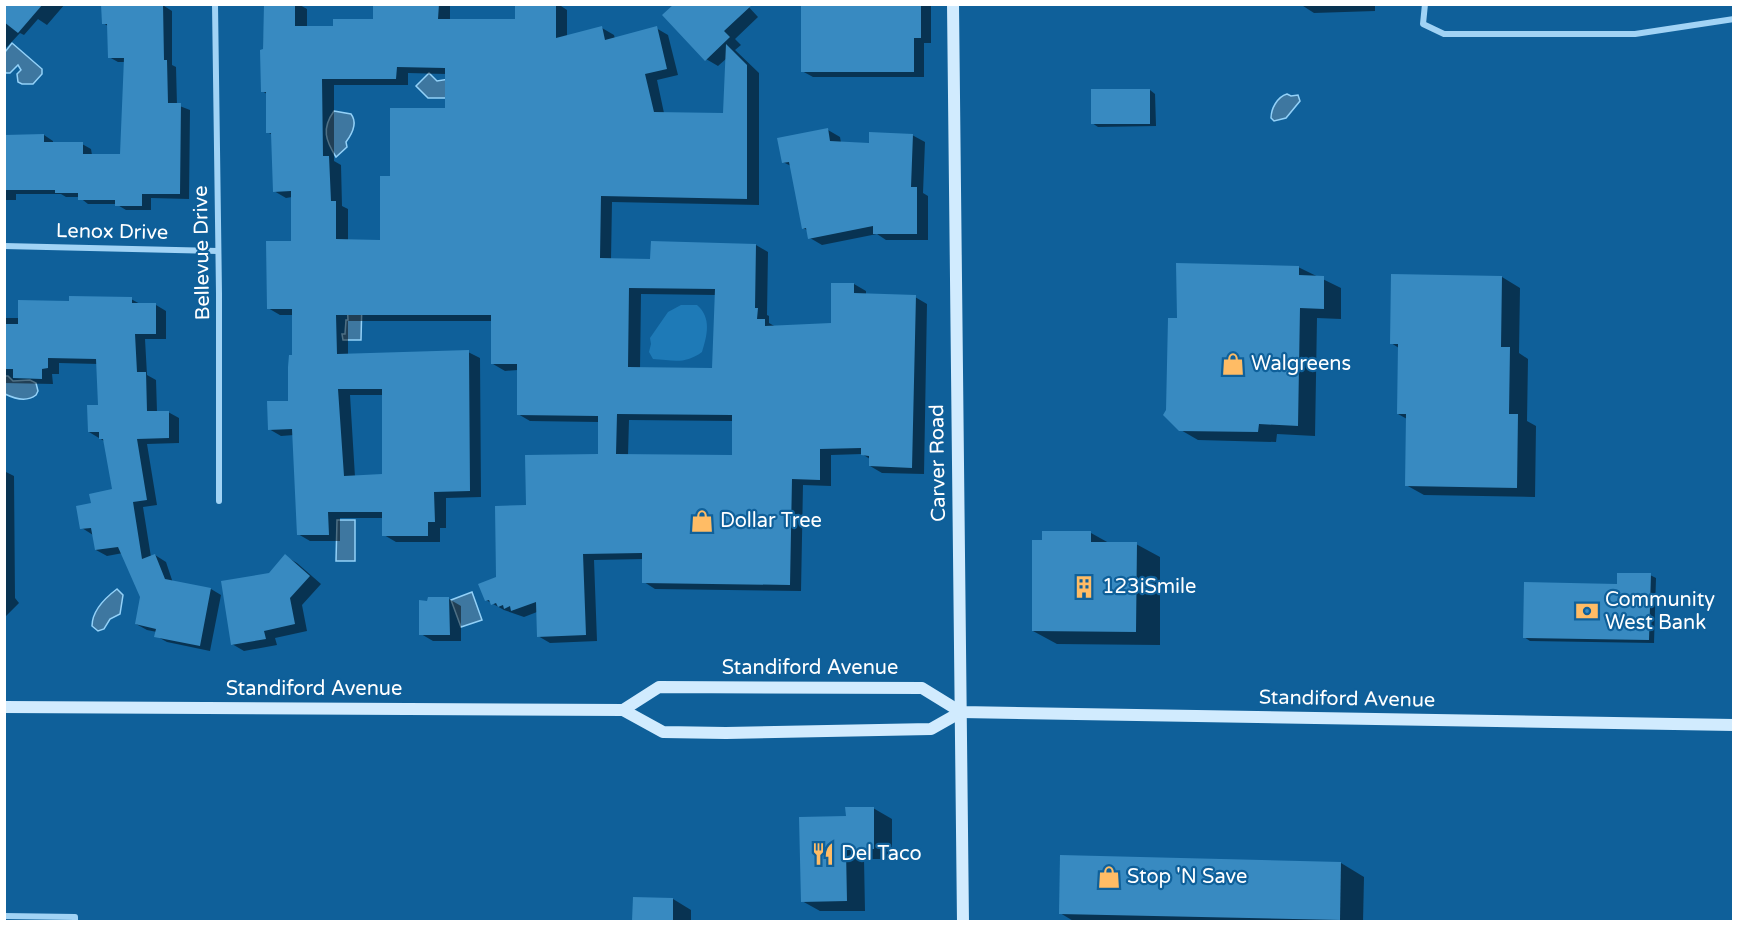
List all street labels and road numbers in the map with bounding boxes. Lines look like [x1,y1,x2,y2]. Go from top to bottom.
street label: Bellevue Drive [189,185,215,321]
street label: Lenox Drive [56,219,168,245]
street label: Carver Road [925,404,951,522]
street label: Standiford Avenue [722,656,898,680]
street label: Standiford Avenue [226,677,402,701]
street label: Standiford Avenue [1259,685,1435,713]

